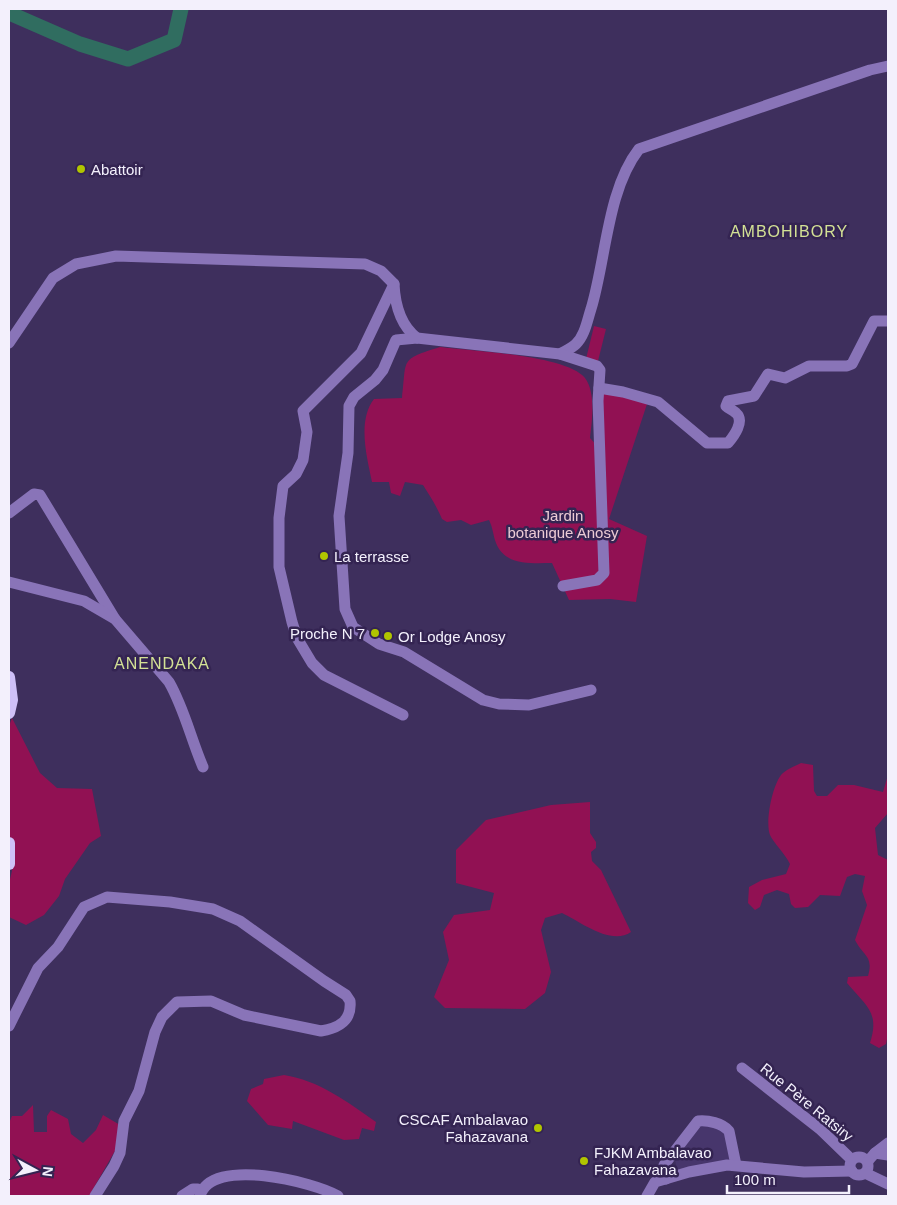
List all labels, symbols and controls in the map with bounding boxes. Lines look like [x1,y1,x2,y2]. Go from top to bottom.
place label: Abattoir [91,161,143,178]
marker: Abattoir [75,163,87,175]
district label: AMBOHIBORY [730,223,848,240]
park label: Jardin botanique Anosy [508,507,619,541]
place label: La terrasse [334,548,409,565]
marker: La terrasse [318,550,330,562]
place label: Proche N 7 [290,625,365,642]
marker: Proche N 7 [369,627,381,639]
place label: Or Lodge Anosy [398,628,506,645]
marker: Or Lodge Anosy [382,630,394,642]
district label: ANENDAKA [114,655,210,672]
street label: Rue Père Ratsiry [757,1059,857,1145]
place label: CSCAF Ambalavao Fahazavana [399,1111,529,1145]
marker: CSCAF Ambalavao Fahazavana [532,1122,544,1134]
place label: FJKM Ambalavao Fahazavana [594,1144,712,1178]
north arrow [10,1145,60,1195]
marker: FJKM Ambalavao Fahazavana [578,1155,590,1167]
scale bar [727,1162,850,1194]
text: N [39,1166,56,1178]
text: 100 m [734,1171,776,1188]

